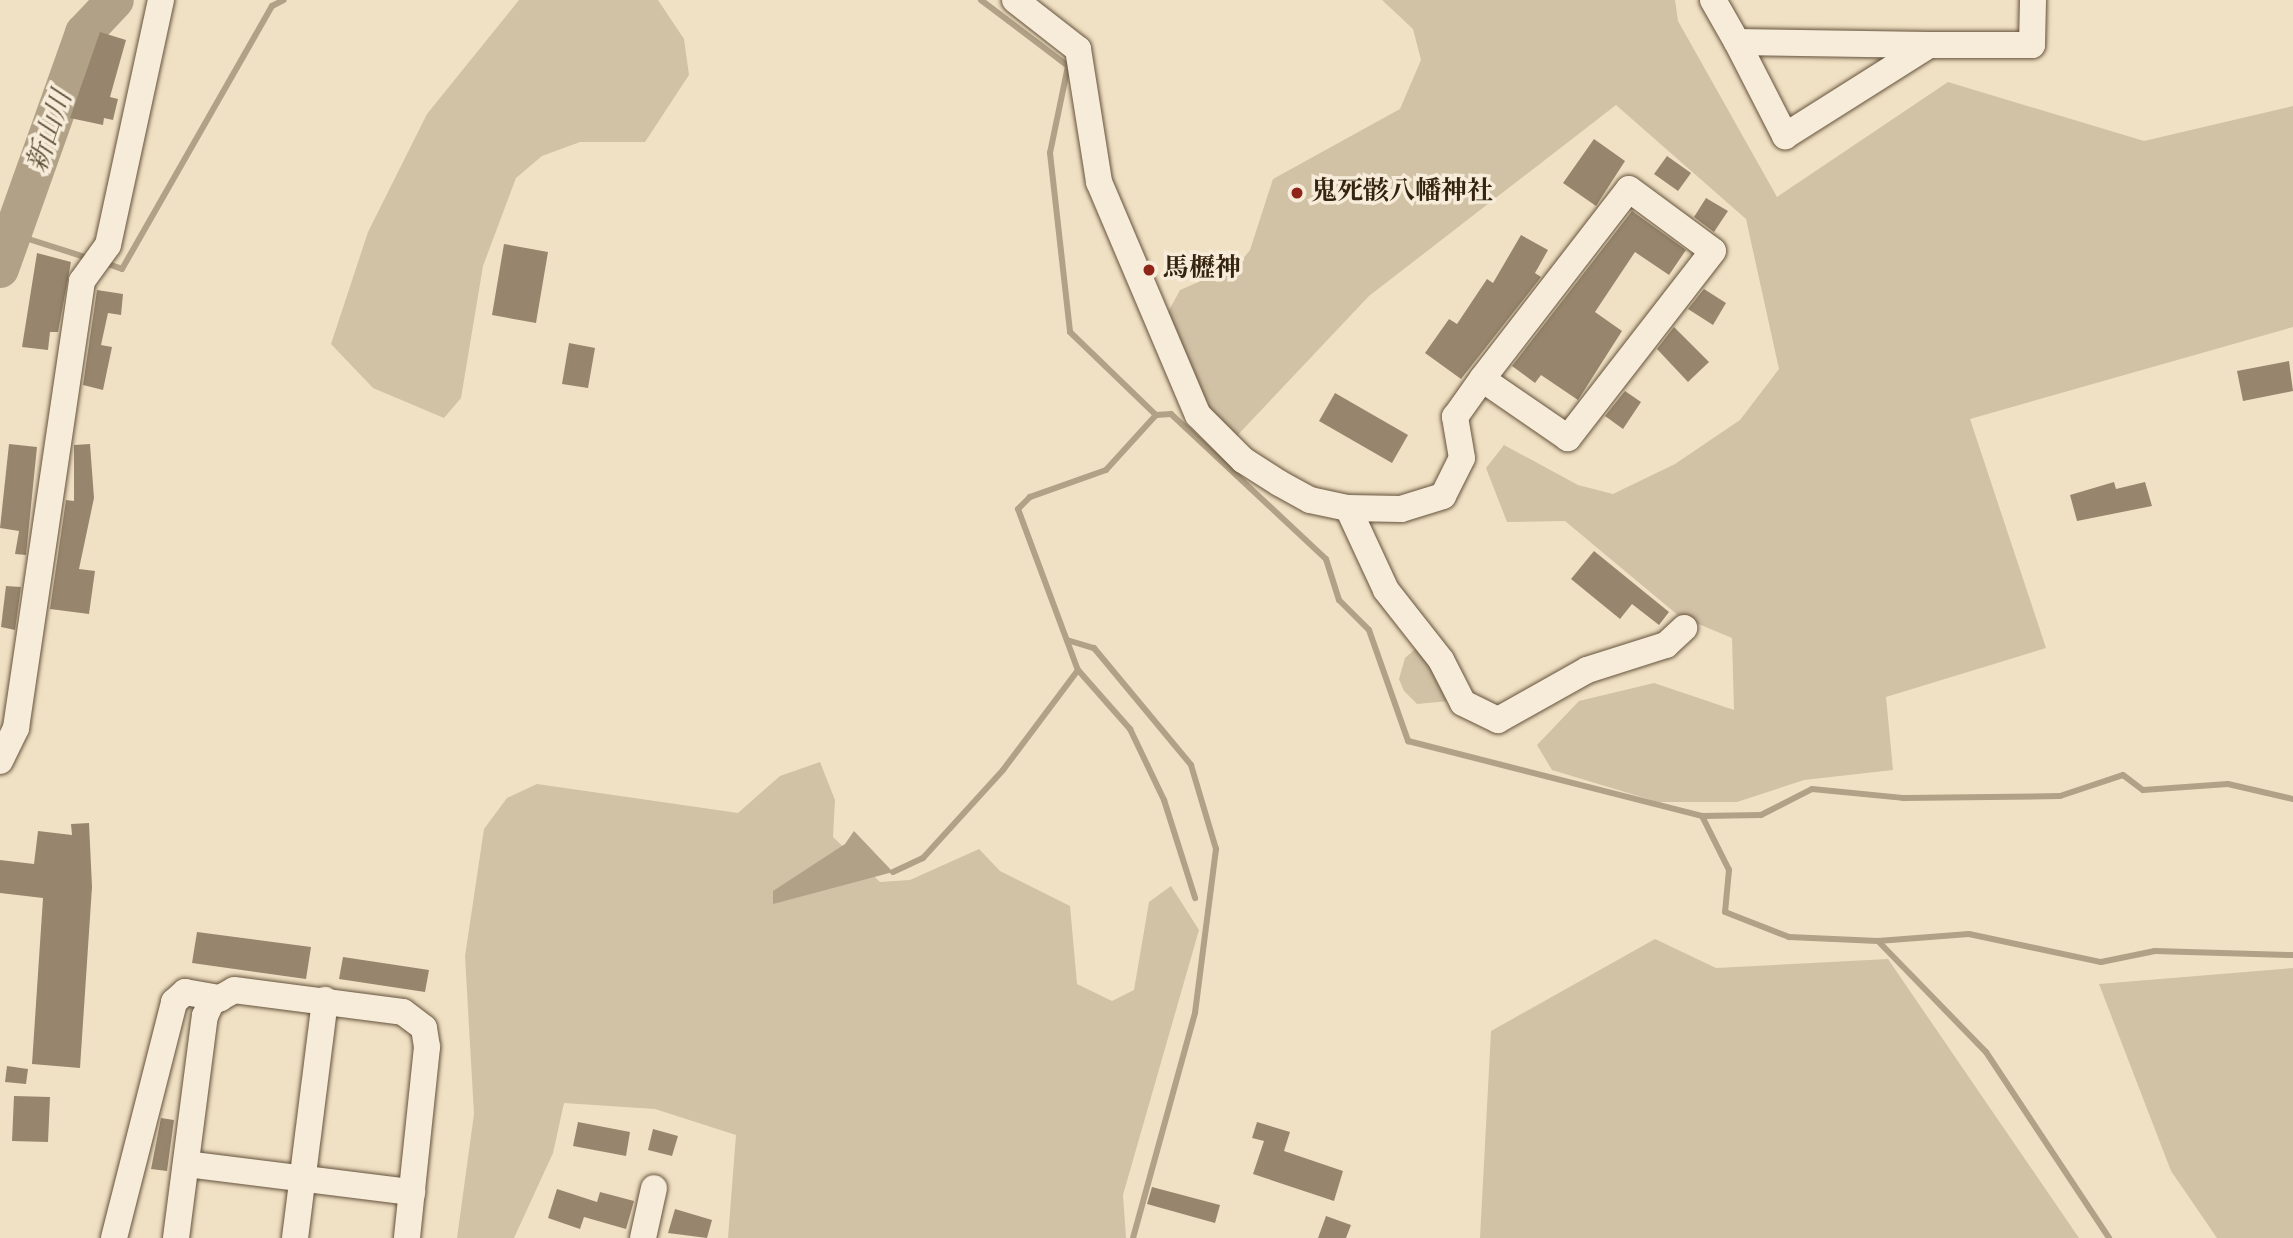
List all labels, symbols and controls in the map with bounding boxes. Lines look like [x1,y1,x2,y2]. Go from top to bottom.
water label: 新山川 [21,87,81,177]
place label: 鬼死骸八幡神社 [1311,177,1493,209]
marker: 鬼死骸八幡神社 [1289,185,1305,201]
place label: 馬櫪神 [1163,254,1241,286]
marker: 馬櫪神 [1141,262,1157,278]

